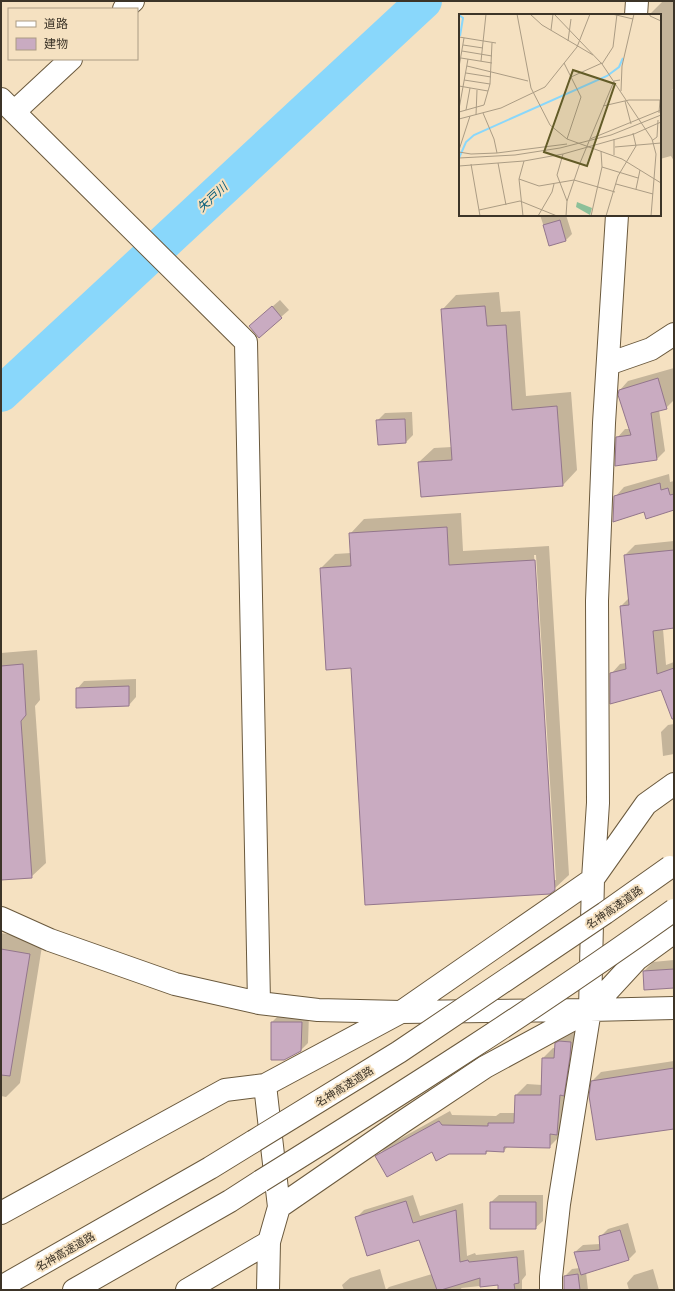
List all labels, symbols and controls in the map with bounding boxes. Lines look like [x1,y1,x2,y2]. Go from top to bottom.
legend [8,8,138,60]
inset map [459,14,661,216]
text: 道路 [44,16,68,31]
text: 建物 [44,36,68,51]
water label: 矢戸川 [194,178,232,215]
street label: 名神高速道路 [583,883,645,931]
street label: 名神高速道路 [313,1063,375,1109]
street label: 名神高速道路 [33,1229,97,1273]

